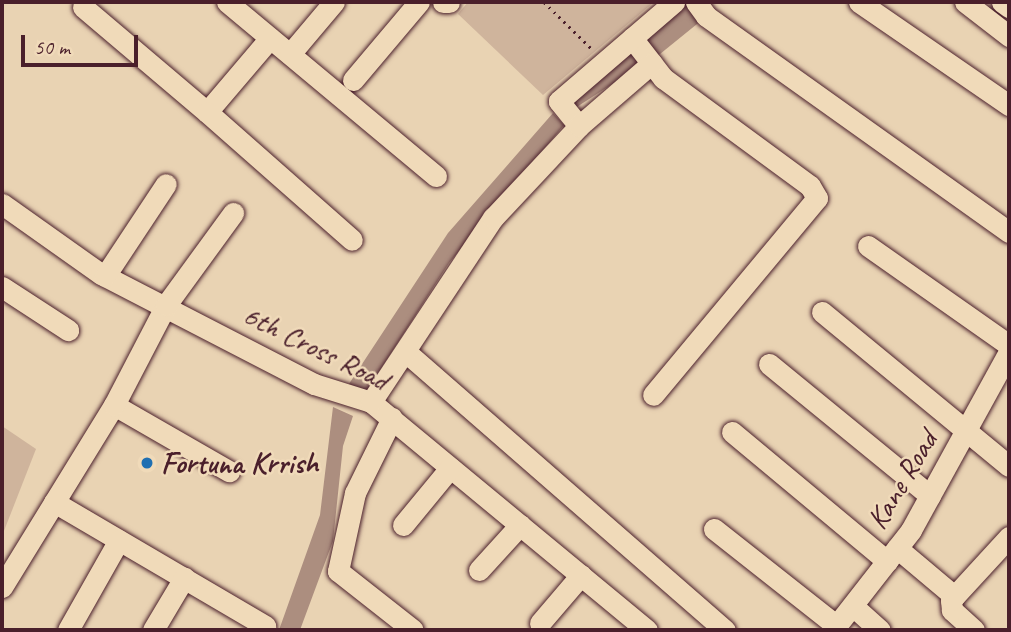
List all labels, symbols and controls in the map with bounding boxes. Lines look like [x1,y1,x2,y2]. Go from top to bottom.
scale bar [24,21,142,65]
text: 50 m [34,34,70,60]
street label: 6th Cross Road [237,296,395,398]
street label: Kane Road [859,425,945,535]
place label: Fortuna Krrish [161,445,318,481]
marker: Fortuna Krrish [139,455,155,471]

